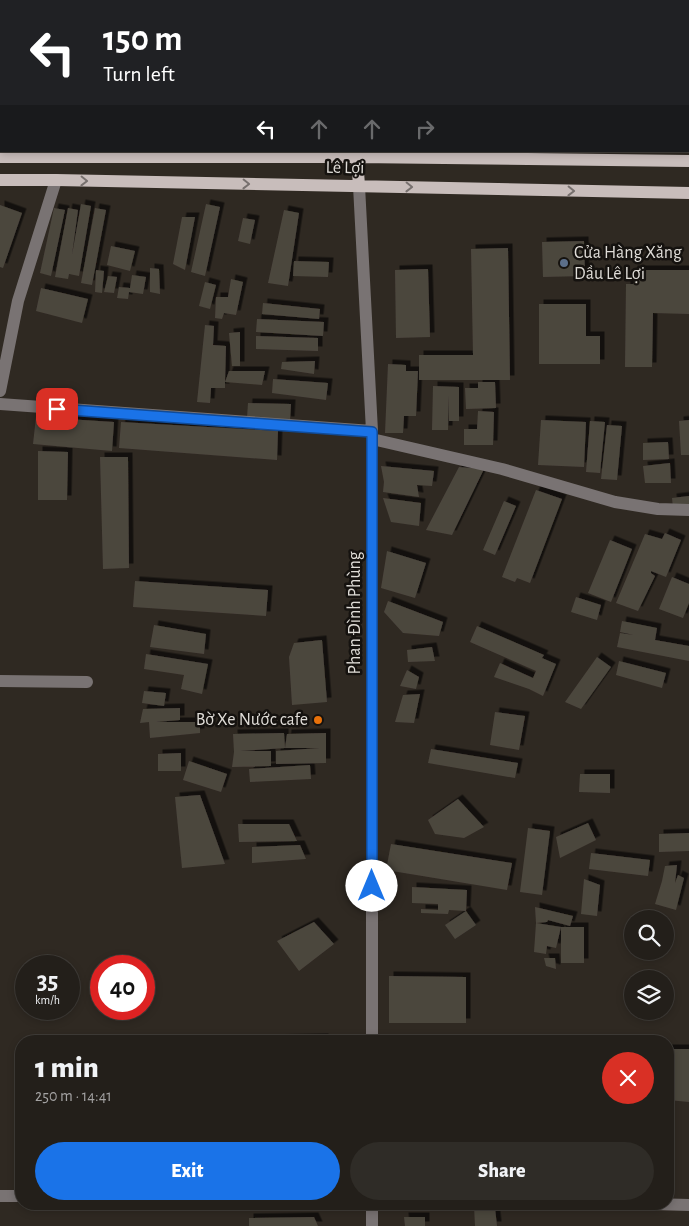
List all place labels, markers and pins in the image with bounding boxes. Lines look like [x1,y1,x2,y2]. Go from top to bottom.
place label: Cửa Hàng Xăng Dầu Lê Lợi [574,244,682,283]
marker: Cửa Hàng Xăng Dầu Lê Lợi [558,257,570,269]
pin [36,388,78,430]
place label: Bờ Xe Nước cafe [196,711,308,729]
marker: Bờ Xe Nước cafe [312,714,324,726]

